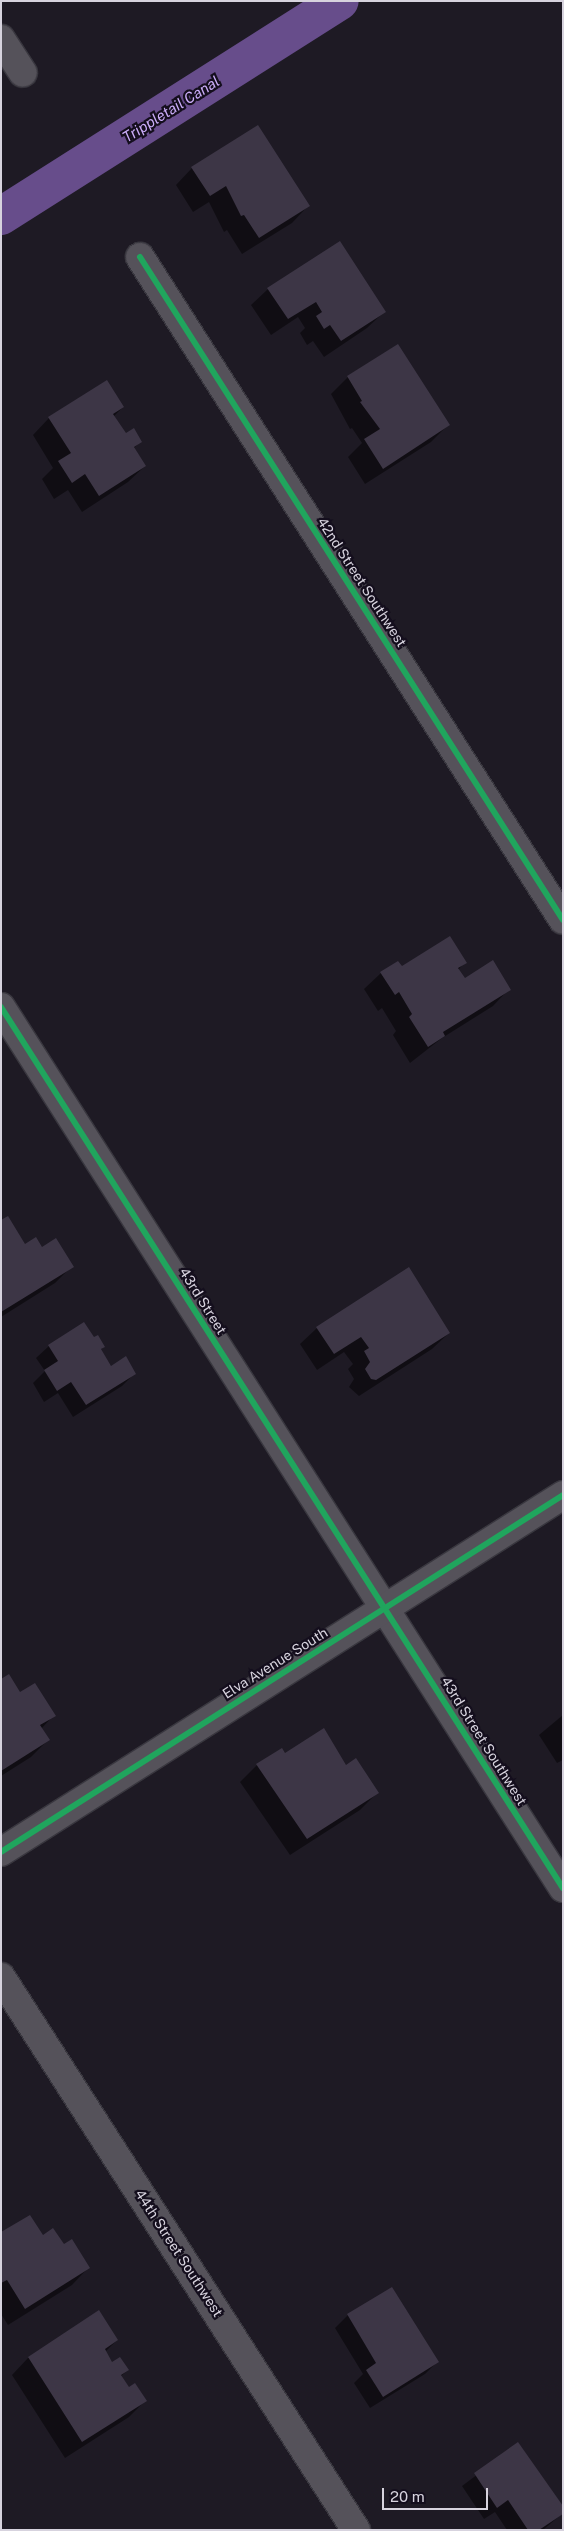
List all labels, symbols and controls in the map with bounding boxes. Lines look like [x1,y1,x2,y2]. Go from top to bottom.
water label: Trippletail Canal [119,72,223,146]
street label: 42nd Street Southwest [314,514,410,650]
street label: 43rd Street [176,1264,230,1338]
street label: Elva Avenue South [219,1624,331,1702]
street label: 43rd Street Southwest [437,1673,531,1809]
street label: 44th Street Southwest [132,2186,226,2320]
scale bar [384,2478,490,2510]
text: 20 m [390,2488,425,2505]

